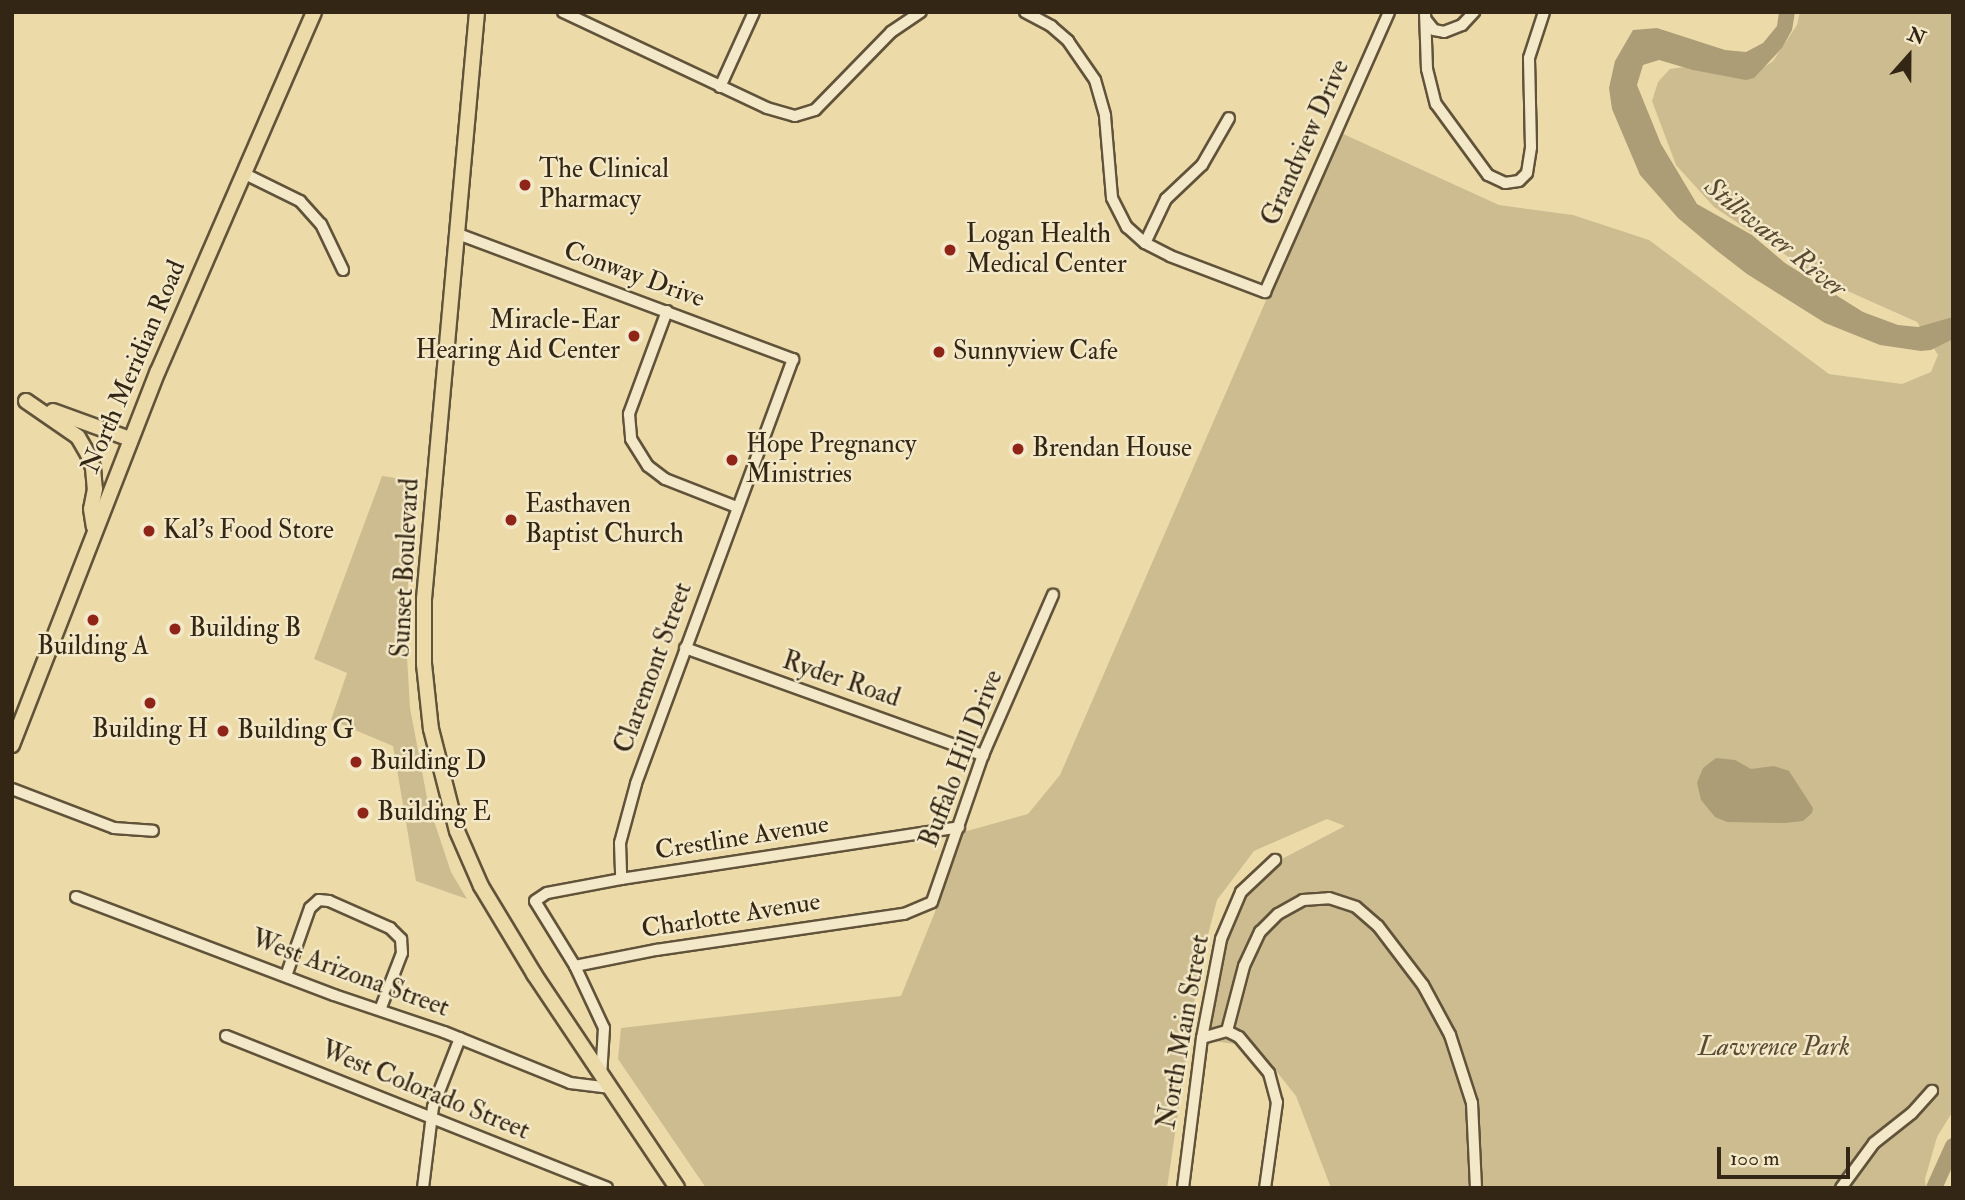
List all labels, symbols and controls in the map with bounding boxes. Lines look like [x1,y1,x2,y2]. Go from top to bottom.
north arrow [1874,21,1944,91]
text: N [1904,22,1929,51]
street label: Grandview Drive [1255,55,1357,231]
place label: The Clinical Pharmacy [539,154,669,216]
water label: Stillwater River [1697,170,1853,306]
marker: The Clinical Pharmacy [517,177,533,193]
place label: Logan Health Medical Center [966,219,1127,280]
street label: Conway Drive [559,235,709,315]
marker: Logan Health Medical Center [940,240,960,260]
street label: North Meridian Road [75,256,193,478]
place label: Miracle-Ear Hearing Aid Center [415,305,620,366]
marker: Miracle-Ear Hearing Aid Center [626,328,642,344]
place label: Sunnyview Cafe [953,336,1118,368]
marker: Sunnyview Cafe [931,344,947,360]
place label: Hope Pregnancy Ministries [746,429,917,490]
place label: Brendan House [1032,433,1192,465]
marker: Brendan House [1010,441,1026,457]
marker: Hope Pregnancy Ministries [724,452,740,468]
street label: Sunset Boulevard [386,478,426,658]
place label: Easthaven Baptist Church [525,489,684,550]
marker: Easthaven Baptist Church [503,512,519,528]
place label: Kal's Food Store [163,515,334,547]
marker: Kal's Food Store [141,523,157,539]
street label: Claremont Street [609,578,699,758]
marker: Building A [85,612,101,628]
place label: Building B [189,613,301,645]
marker: Building B [167,621,183,637]
place label: Building A [37,631,149,663]
street label: Ryder Road [778,645,904,715]
street label: Buffalo Hill Drive [914,666,1010,852]
marker: Building H [142,695,158,711]
place label: Building H [92,714,208,746]
place label: Building G [237,715,354,747]
marker: Building G [215,723,231,739]
place label: Building D [370,746,487,778]
marker: Building D [348,754,364,770]
place label: Building E [377,797,491,829]
marker: Building E [355,805,371,821]
street label: Crestline Avenue [653,809,831,867]
street label: Charlotte Avenue [639,886,823,946]
street label: West Arizona Street [247,924,453,1024]
street label: North Main Street [1152,933,1216,1131]
park label: Lawrence Park [1698,1032,1850,1064]
street label: West Colorado Street [316,1035,534,1147]
scale bar [1720,1134,1853,1178]
text: 100 m [1730,1145,1780,1172]

